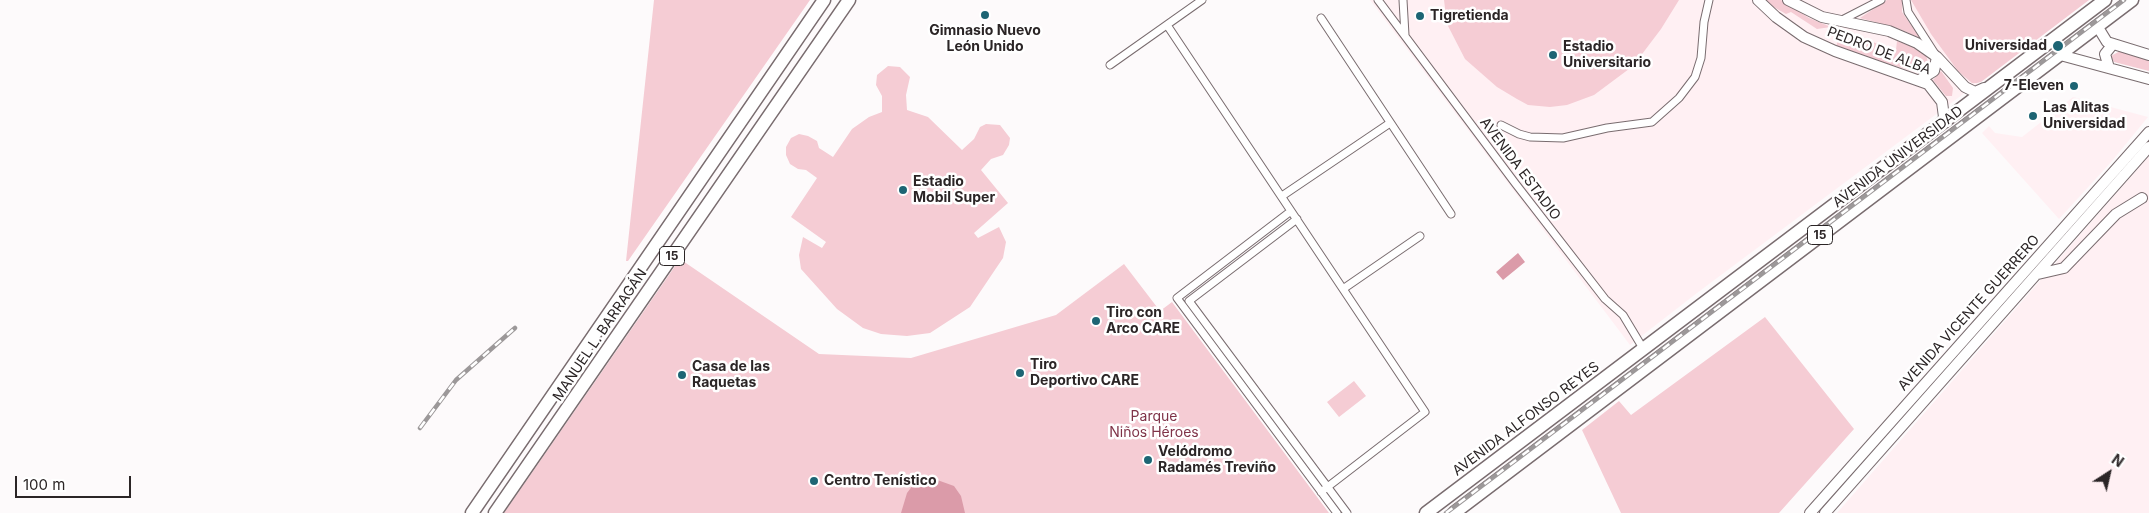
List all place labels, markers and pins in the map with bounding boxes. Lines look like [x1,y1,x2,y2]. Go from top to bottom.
place label: Tigretienda [1430,8,1509,24]
marker: Gimnasio Nuevo León Unido [979,9,991,21]
marker: Tigretienda [1414,10,1426,22]
place label: Gimnasio Nuevo León Unido [929,23,1041,56]
place label: Universidad [1965,38,2047,54]
place label: Estadio Universitario [1563,39,1651,72]
marker: Universidad [2051,39,2065,53]
marker: Estadio Universitario [1547,49,1559,61]
place label: 7-Eleven [2004,78,2064,94]
marker: 7-Eleven [2068,80,2080,92]
place label: Las Alitas Universidad [2043,100,2125,132]
marker: Las Alitas Universidad [2027,110,2039,122]
place label: Estadio Mobil Super [913,174,995,206]
marker: Estadio Mobil Super [897,184,909,196]
place label: Tiro con Arco CARE [1106,305,1180,338]
marker: Tiro con Arco CARE [1090,315,1102,327]
place label: Tiro Deportivo CARE [1030,357,1139,390]
place label: Casa de las Raquetas [692,359,770,392]
marker: Tiro Deportivo CARE [1014,367,1026,379]
marker: Casa de las Raquetas [676,369,688,381]
place label: Velódromo Radamés Treviño [1158,444,1276,477]
marker: Velódromo Radamés Treviño [1142,454,1154,466]
place label: Centro Tenístico [824,473,936,489]
marker: Centro Tenístico [808,475,820,487]

